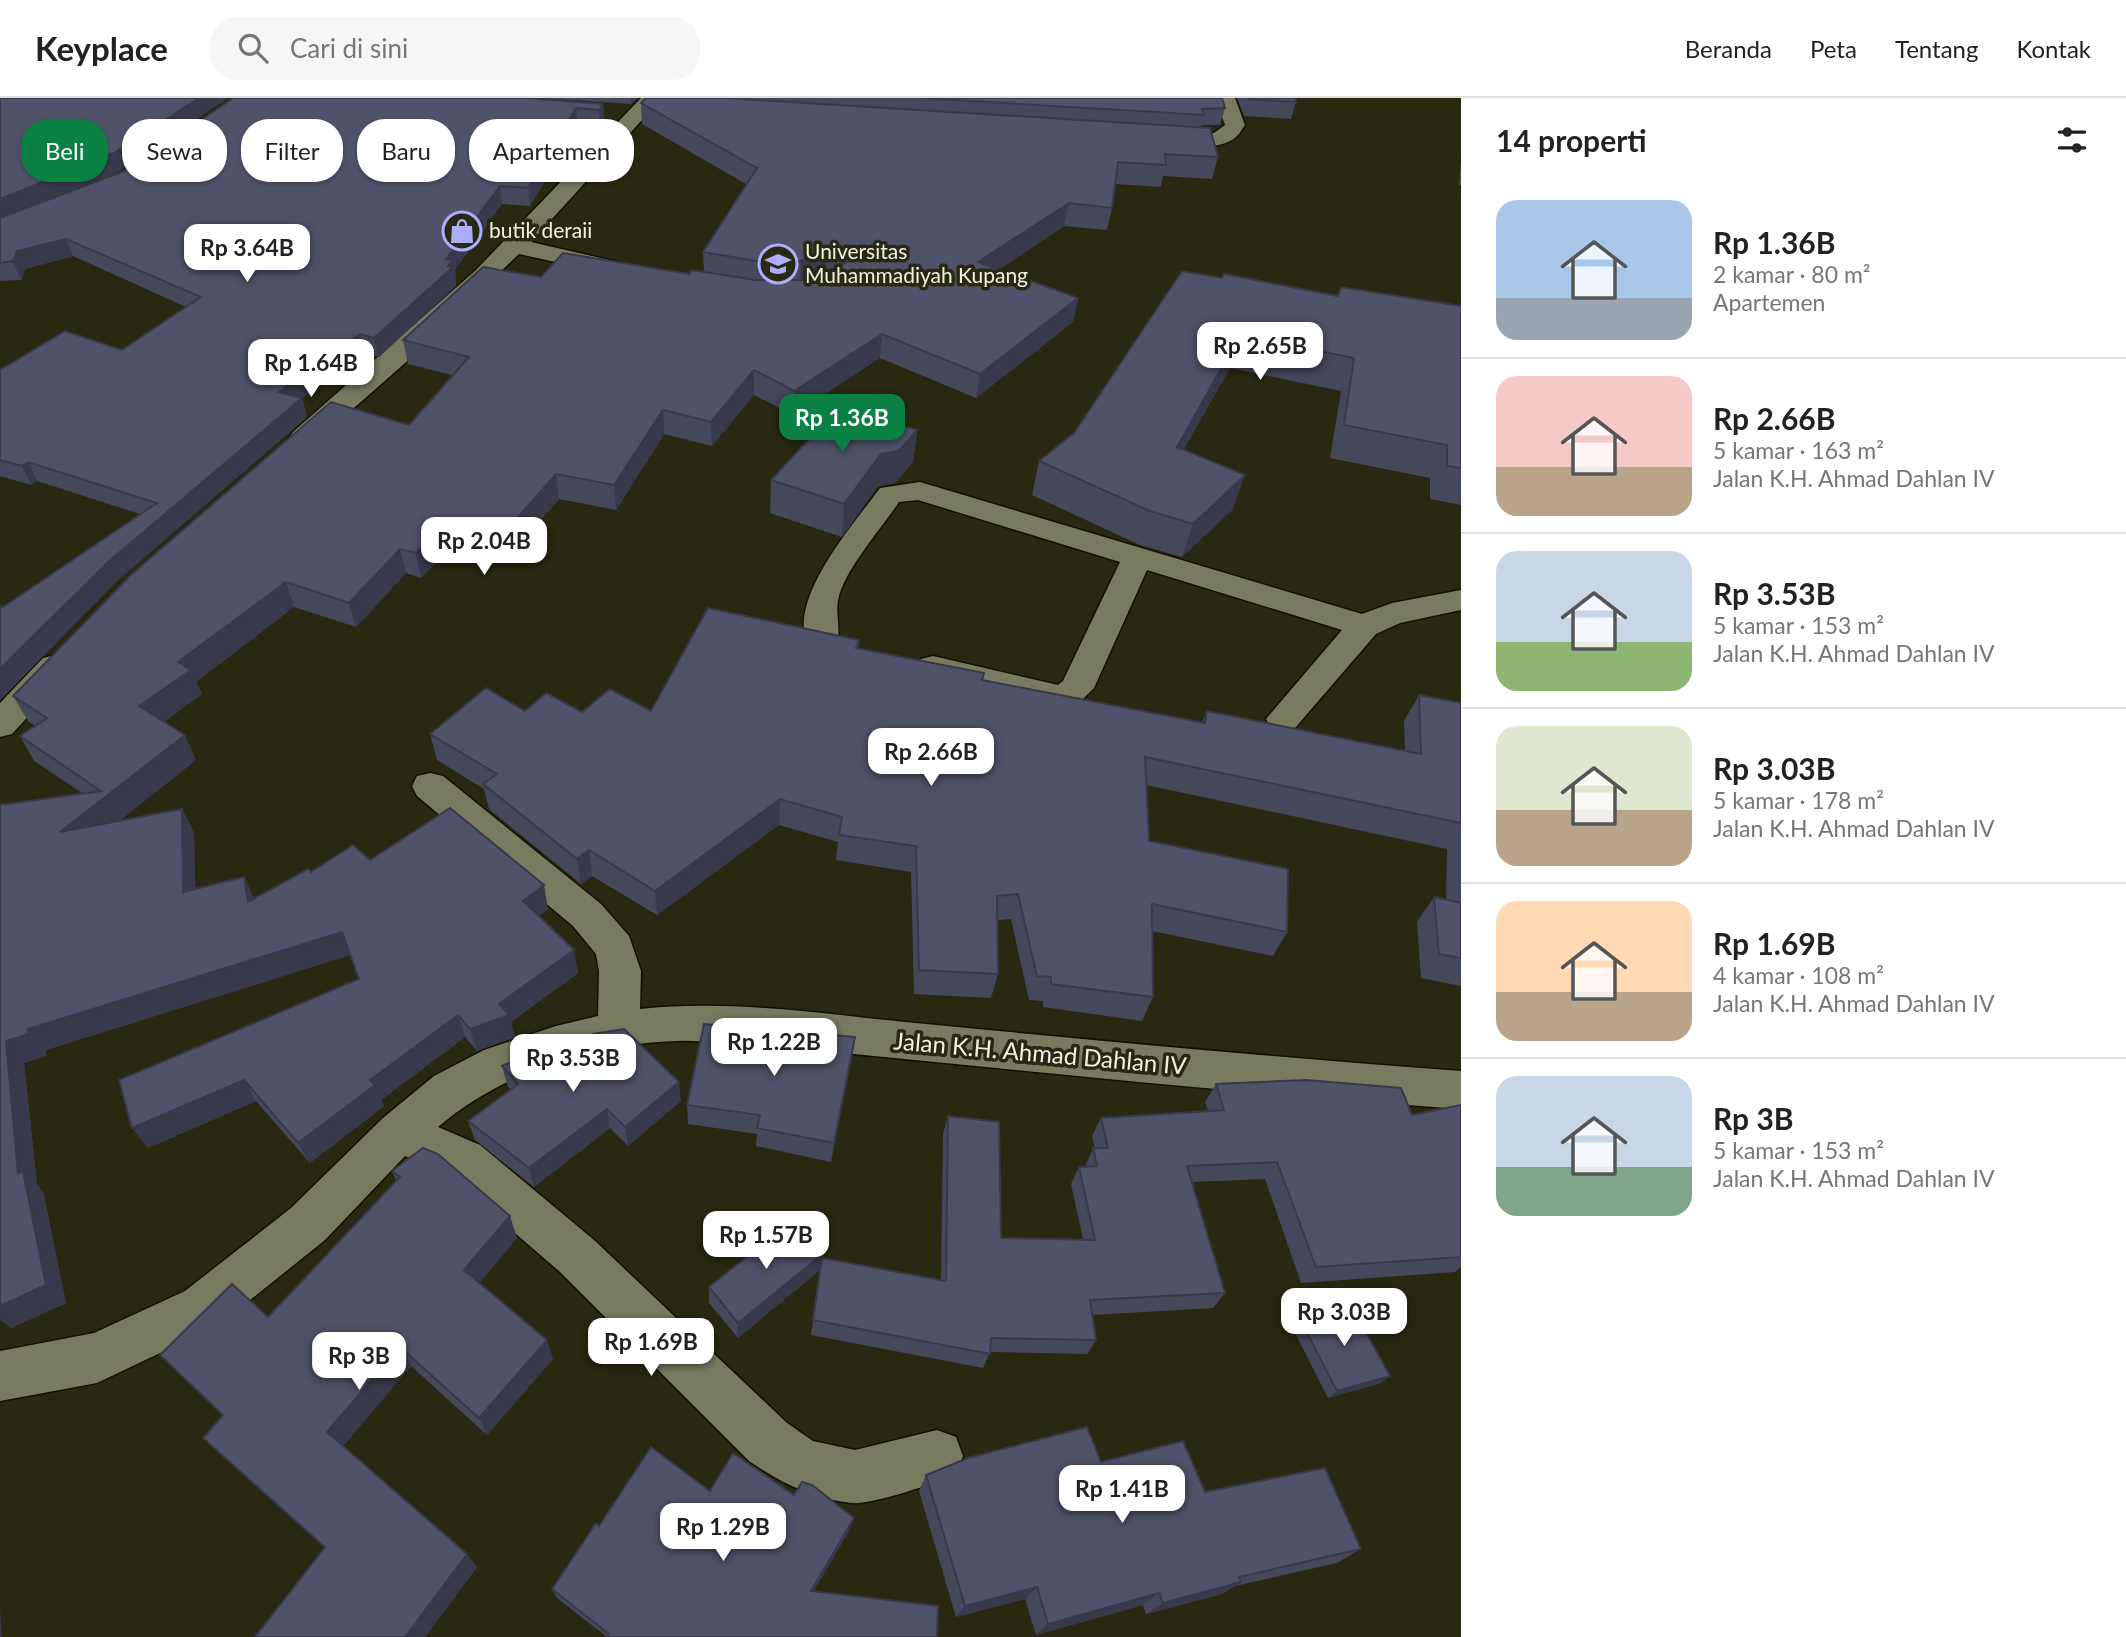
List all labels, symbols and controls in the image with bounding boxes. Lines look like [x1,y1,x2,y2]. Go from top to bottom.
search box [210,17,700,80]
text: Keyplace [35,28,168,68]
icon: search [234,29,272,67]
text: Cari di sini [290,32,408,64]
text: Beranda [1685,34,1772,63]
text: Peta [1810,34,1857,63]
text: Tentang [1895,34,1978,63]
text: Kontak [2016,34,2091,63]
chip: Beli [21,119,108,182]
chip: Sewa [122,119,227,182]
chip: Filter [241,119,343,182]
chip: Baru [357,119,455,182]
chip: Apartemen [469,119,634,182]
icon: filters [2053,121,2091,159]
text: 14 properti [1496,122,1647,158]
shop icon: butik deraii [441,210,483,252]
place label: butik deraii [489,217,592,242]
text: Rp 1.36B [1713,224,1836,260]
pin: Rp 3.64B [175,225,319,284]
icon: home [1552,228,1636,312]
text: Rp 3.64B [200,233,294,261]
place label: Universitas Muhammadiyah Kupang [805,238,1028,287]
school or university icon: Universitas Muhammadiyah Kupang [757,243,799,285]
text: 2 kamar · 80 m² [1713,260,1871,288]
text: Apartemen [1713,288,1825,316]
pin: Rp 2.65B [1188,322,1332,382]
text: Rp 2.65B [1213,331,1307,359]
pin: Rp 1.64B [239,340,383,399]
text: Rp 1.64B [264,348,358,376]
pin: Rp 1.36B [770,394,914,454]
text: Rp 2.66B [1713,400,1836,436]
text: Rp 1.36B [795,403,889,431]
icon: home [1552,404,1636,488]
text: 5 kamar · 163 m² [1713,436,1884,464]
text: Jalan K.H. Ahmad Dahlan IV [1713,464,1995,492]
pin: Rp 2.04B [412,518,556,577]
text: Rp 2.04B [437,526,531,554]
text: Rp 3.53B [1713,575,1836,611]
icon: home [1552,579,1636,663]
text: 5 kamar · 153 m² [1713,611,1884,639]
text: Jalan K.H. Ahmad Dahlan IV [1713,639,1995,667]
pin: Rp 2.66B [859,728,1003,788]
text: Rp 2.66B [884,737,978,765]
text: Rp 3.03B [1713,750,1836,786]
icon: home [1552,754,1636,838]
text: 5 kamar · 178 m² [1713,786,1884,814]
text: Jalan K.H. Ahmad Dahlan IV [1713,814,1995,842]
text: Rp 1.69B [1713,925,1836,961]
icon: home [1552,929,1636,1013]
text: 4 kamar · 108 m² [1713,961,1884,989]
text: Jalan K.H. Ahmad Dahlan IV [1713,989,1995,1017]
pin: Rp 1.22B [702,1018,846,1078]
street label: Jalan K.H. Ahmad Dahlan IV [893,1025,1188,1080]
text: Rp 1.22B [727,1027,821,1055]
pin: Rp 3.53B [501,1034,645,1094]
text: Rp 3.53B [526,1043,620,1071]
text: Rp 3B [1713,1100,1794,1136]
icon: home [1552,1104,1636,1188]
text: 5 kamar · 153 m² [1713,1136,1884,1164]
text: Jalan K.H. Ahmad Dahlan IV [1713,1164,1995,1192]
pin: Rp 1.57B [694,1212,838,1271]
text: Rp 1.57B [719,1220,813,1248]
pin: Rp 3.03B [1272,1288,1416,1348]
text: Rp 3.03B [1297,1297,1391,1325]
pin: Rp 1.69B [579,1318,723,1378]
text: Rp 1.69B [604,1327,698,1355]
pin: Rp 3B [310,1332,408,1392]
text: Rp 3B [328,1341,390,1369]
pin: Rp 1.41B [1050,1466,1194,1525]
text: Rp 1.41B [1075,1474,1169,1502]
pin: Rp 1.29B [651,1504,795,1563]
text: Rp 1.29B [676,1512,770,1540]

